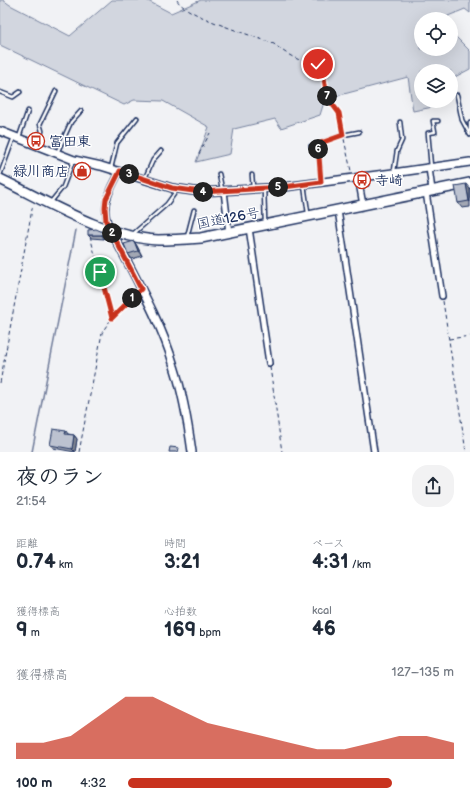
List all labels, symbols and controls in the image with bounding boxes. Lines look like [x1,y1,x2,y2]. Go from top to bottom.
map controls [414,12,458,108]
button: locate [414,12,458,56]
pin [301,47,335,81]
icon: check [307,53,329,75]
button: layers [414,64,458,108]
pin: 7 [317,86,337,106]
text: 7 [324,89,330,102]
bus stop icon: 富田東 [26,131,46,151]
place label: 富田東 [49,133,91,150]
pin: 6 [308,139,328,159]
text: 6 [315,142,321,155]
shop icon: 緑川商店 [72,161,92,181]
place label: 緑川商店 [13,163,69,180]
pin: 3 [119,164,139,184]
text: 3 [126,167,132,180]
bus stop icon: 寺崎 [352,170,372,190]
place label: 寺崎 [375,172,403,189]
pin: 5 [268,177,288,197]
text: 5 [275,180,281,193]
pin: 4 [193,182,213,202]
text: 4 [200,185,206,198]
street label: 国道126号 [195,204,261,233]
pin: 2 [102,223,122,243]
text: 2 [109,226,115,239]
pin [83,255,117,289]
icon: arrive [89,261,111,283]
pin: 1 [122,288,142,308]
text: 1 [130,291,134,304]
text: 夜のラン [16,464,104,491]
button: share [412,465,454,507]
text: 21:54 [16,493,47,509]
text: 距離 [16,537,38,550]
text: 時間 [164,537,186,550]
text: ペース [312,537,344,550]
text: 0.74 [16,550,56,574]
text: 3:21 [164,550,200,574]
text: 4:31 [312,550,349,574]
text: km [56,558,73,571]
text: /km [349,558,371,571]
text: kcal [312,604,332,617]
text: 獲得標高 [16,605,60,618]
text: 心拍数 [164,605,197,618]
text: 46 [312,617,336,641]
text: 9 [16,618,28,642]
text: 169 [164,618,196,642]
text: m [28,626,40,639]
text: bpm [196,626,221,639]
text: 127–135 m [392,664,454,680]
text: 獲得標高 [16,667,68,683]
text: 100 m [16,775,52,791]
text: 4:32 [80,775,106,791]

